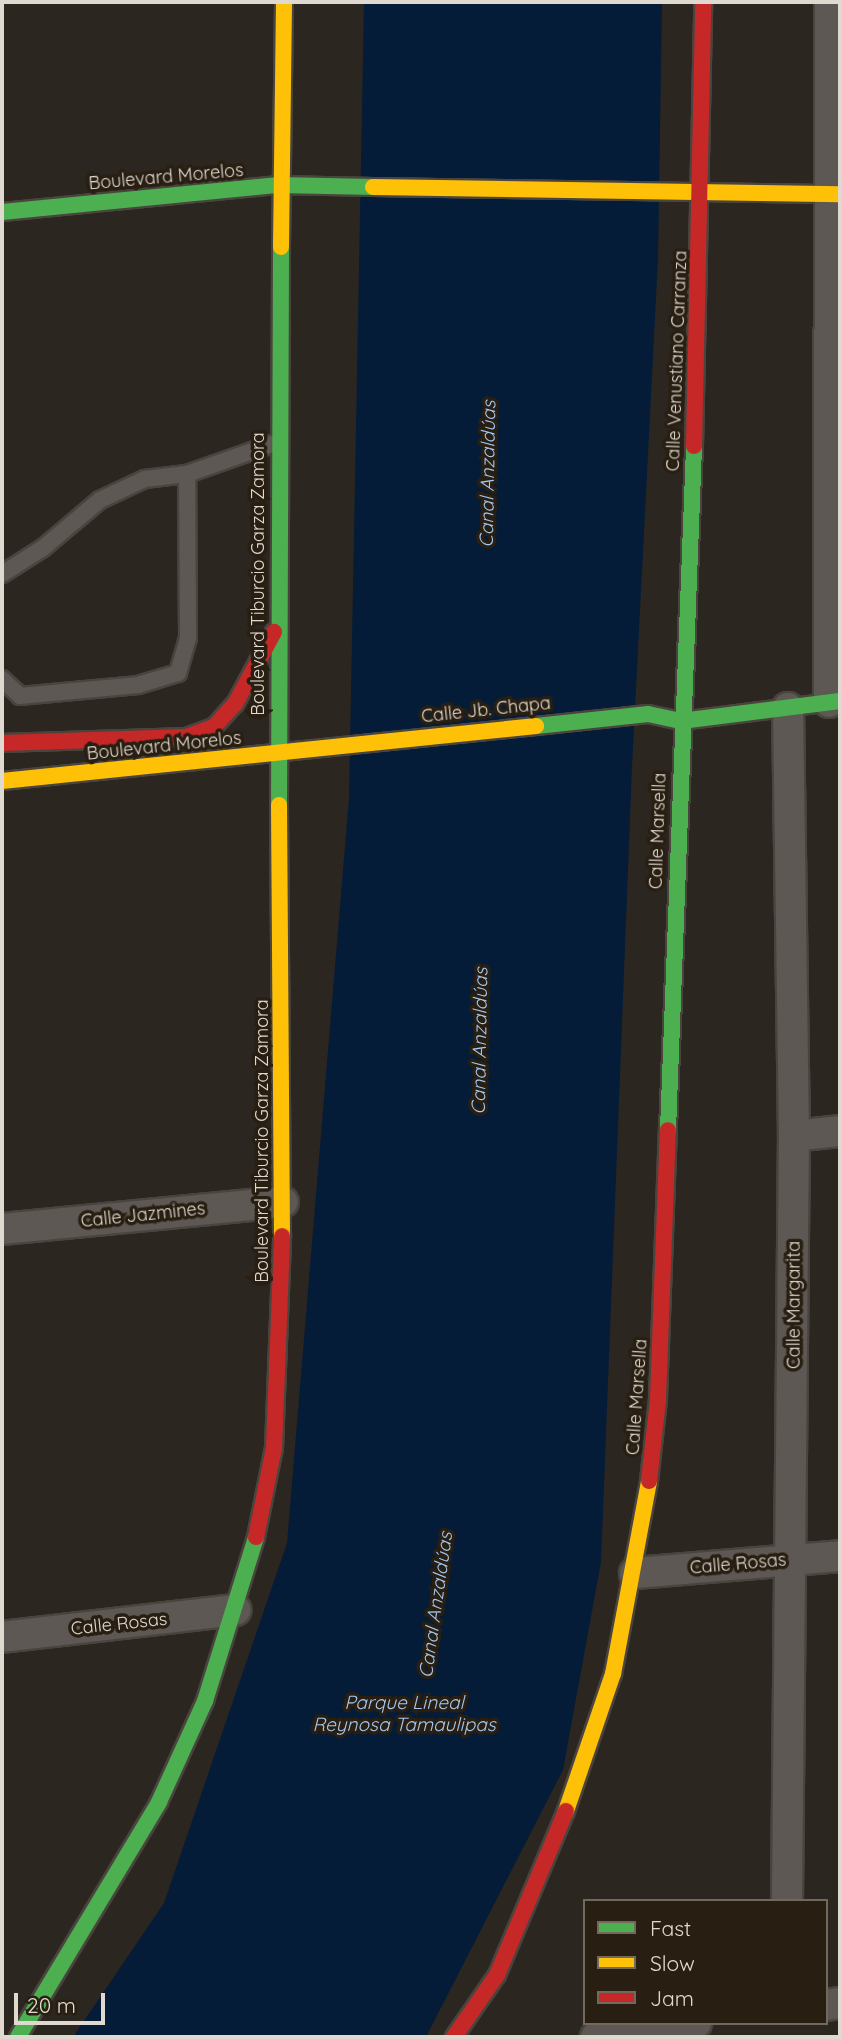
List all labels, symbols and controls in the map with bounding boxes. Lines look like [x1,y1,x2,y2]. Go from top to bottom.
street label: Boulevard Morelos [88,159,244,195]
street label: Calle Venustiano Carranza [662,250,692,472]
water label: Canal Anzaldúas [475,400,501,548]
street label: Boulevard Tiburcio Garza Zamora [247,432,269,716]
street label: Calle Jb. Chapa [420,692,552,728]
street label: Boulevard Morelos [86,727,242,765]
street label: Calle Marsella [645,772,671,890]
water label: Canal Anzaldúas [467,967,493,1115]
street label: Boulevard Tiburcio Garza Zamora [251,999,273,1283]
street label: Calle Jazmines [80,1198,206,1232]
street label: Calle Margarita [783,1241,805,1369]
street label: Calle Marsella [622,1338,652,1456]
water label: Canal Anzaldúas [414,1531,458,1679]
street label: Calle Rosas [689,1549,787,1579]
street label: Calle Rosas [70,1608,168,1640]
water label: Parque Lineal Reynosa Tamaulipas [312,1692,496,1736]
legend [583,1899,828,2025]
text: Fast [650,1915,691,1941]
text: Slow [650,1950,695,1976]
scale bar [18,1980,108,2024]
text: Jam [650,1985,694,2011]
text: 20 m [27,1992,76,2018]

